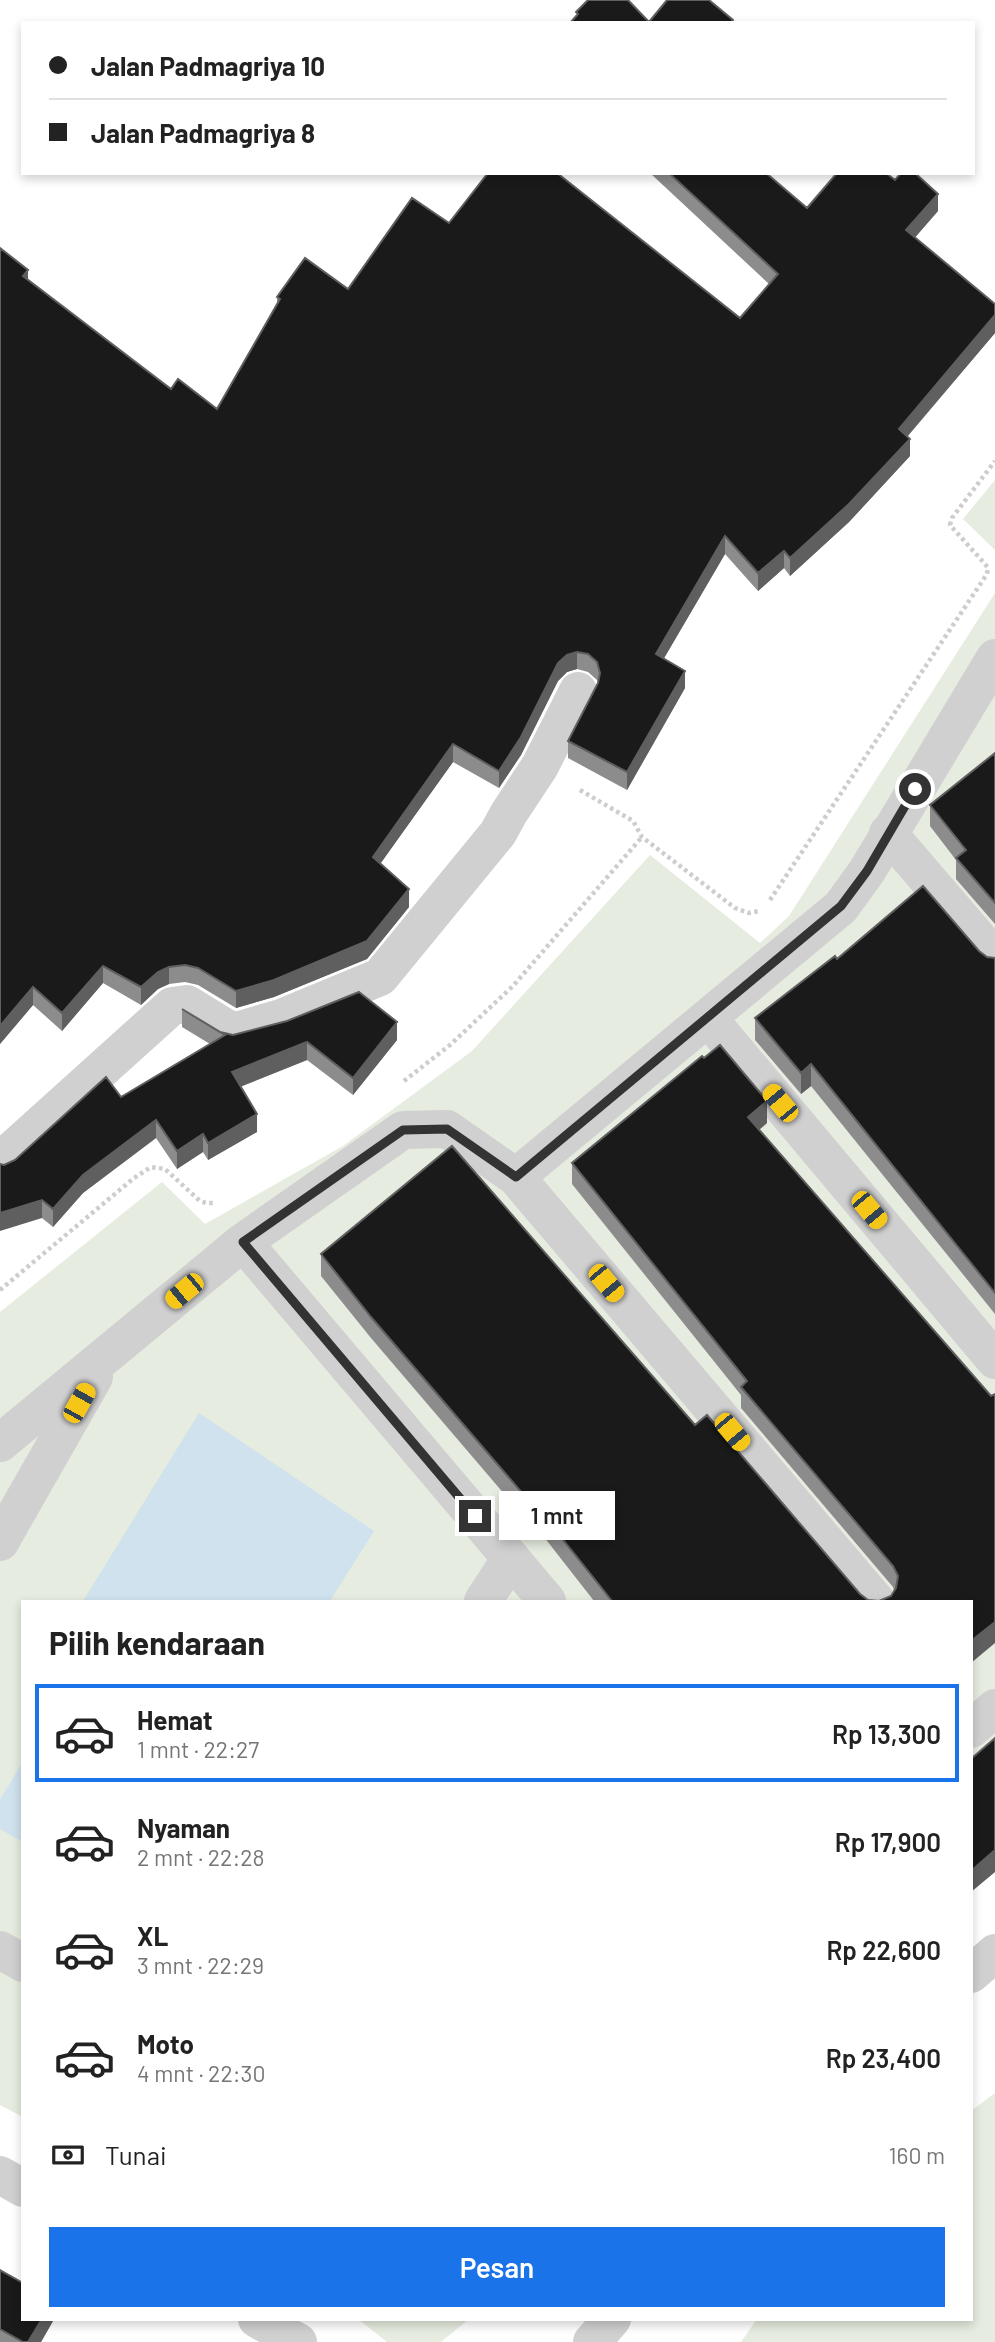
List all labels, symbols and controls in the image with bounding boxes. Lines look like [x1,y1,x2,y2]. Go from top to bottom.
text: Jalan Padmagriya 10 [91,50,325,81]
text: Jalan Padmagriya 8 [91,117,315,148]
route start [899,773,931,805]
car [759,1080,802,1126]
car [848,1187,891,1233]
car [585,1260,628,1306]
car [162,1269,207,1313]
car [60,1380,99,1426]
car [711,1409,754,1455]
callout: 1 mnt [500,1492,615,1540]
route end [459,1500,491,1532]
text: 1 mnt [531,1501,583,1529]
text: Pilih kendaraan [49,1623,265,1661]
icon: car [53,1702,116,1765]
text: Hemat [137,1704,213,1735]
text: Rp 13,300 [832,1718,941,1749]
text: 1 mnt · 22:27 [137,1735,259,1763]
icon: car [53,1810,116,1873]
text: Nyaman [137,1812,230,1843]
text: Rp 17,900 [835,1826,941,1857]
text: 2 mnt · 22:28 [137,1843,265,1871]
icon: car [53,1918,116,1981]
text: XL [137,1920,168,1951]
text: Rp 22,600 [826,1934,941,1965]
text: 3 mnt · 22:29 [137,1951,264,1979]
icon: car [53,2026,116,2089]
text: Moto [137,2028,194,2059]
text: Rp 23,400 [826,2042,941,2073]
text: 4 mnt · 22:30 [137,2059,265,2087]
icon: cash [49,2136,87,2174]
text: Tunai [105,2139,167,2170]
text: 160 m [888,2141,945,2169]
button: Pesan [49,2227,945,2307]

